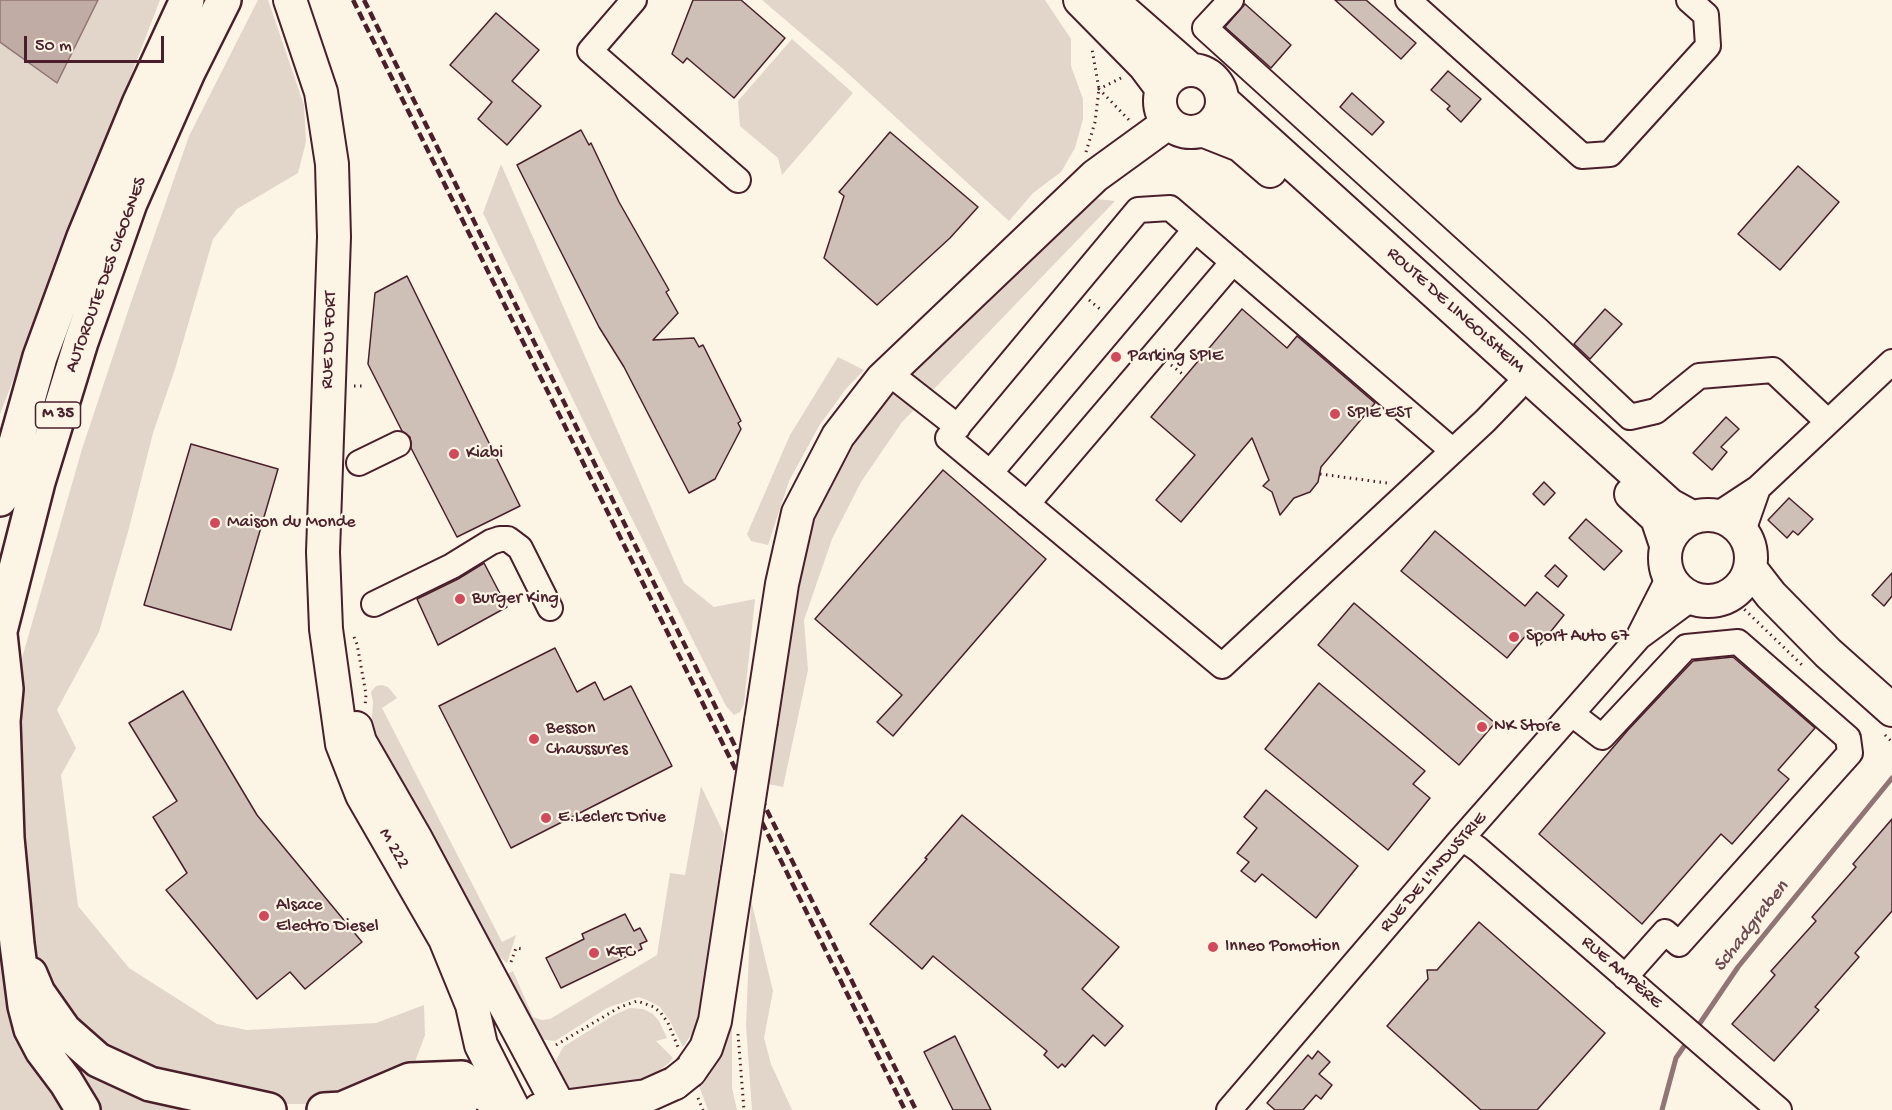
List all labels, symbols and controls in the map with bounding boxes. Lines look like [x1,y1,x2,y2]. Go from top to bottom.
scale bar [27,24,166,62]
text: 50 m [35,36,72,57]
street label: AUTOROUTE DES CIGOGNES [62,174,152,376]
street label: ROUTE DE LINGOLSHEIM [1381,243,1529,379]
street label: RUE DU FORT [317,291,343,389]
place label: Parking SPIE [1128,346,1223,368]
marker: Parking SPIE [1109,350,1123,364]
road number: M 35 [36,402,80,428]
place label: SPIE EST [1347,403,1412,425]
marker: SPIE EST [1328,407,1342,421]
place label: Kiabi [466,443,503,465]
marker: Kiabi [447,447,461,461]
place label: Maison du Monde [227,512,356,534]
marker: Maison du Monde [208,516,222,530]
place label: Burger King [472,588,559,610]
marker: Burger King [453,592,467,606]
place label: Sport Auto 67 [1526,626,1629,648]
marker: Sport Auto 67 [1507,630,1521,644]
place label: NK Store [1494,716,1561,738]
place label: Besson Chaussures [546,718,628,760]
marker: NK Store [1475,720,1489,734]
marker: Besson Chaussures [527,732,541,746]
place label: E.Leclerc Drive [558,807,666,829]
street label: RUE DE L'INDUSTRIE [1376,809,1492,937]
marker: E.Leclerc Drive [539,811,553,825]
street label: M 222 [373,825,413,873]
water label: Schadgraben [1709,876,1795,978]
place label: Alsace Electro Diesel [276,895,379,938]
marker: Alsace Electro Diesel [257,909,271,923]
street label: RUE AMPÈRE [1576,932,1666,1014]
place label: Inneo Pomotion [1225,936,1340,958]
marker: Inneo Pomotion [1206,940,1220,954]
place label: KFC [606,942,635,964]
marker: KFC [587,946,601,960]

